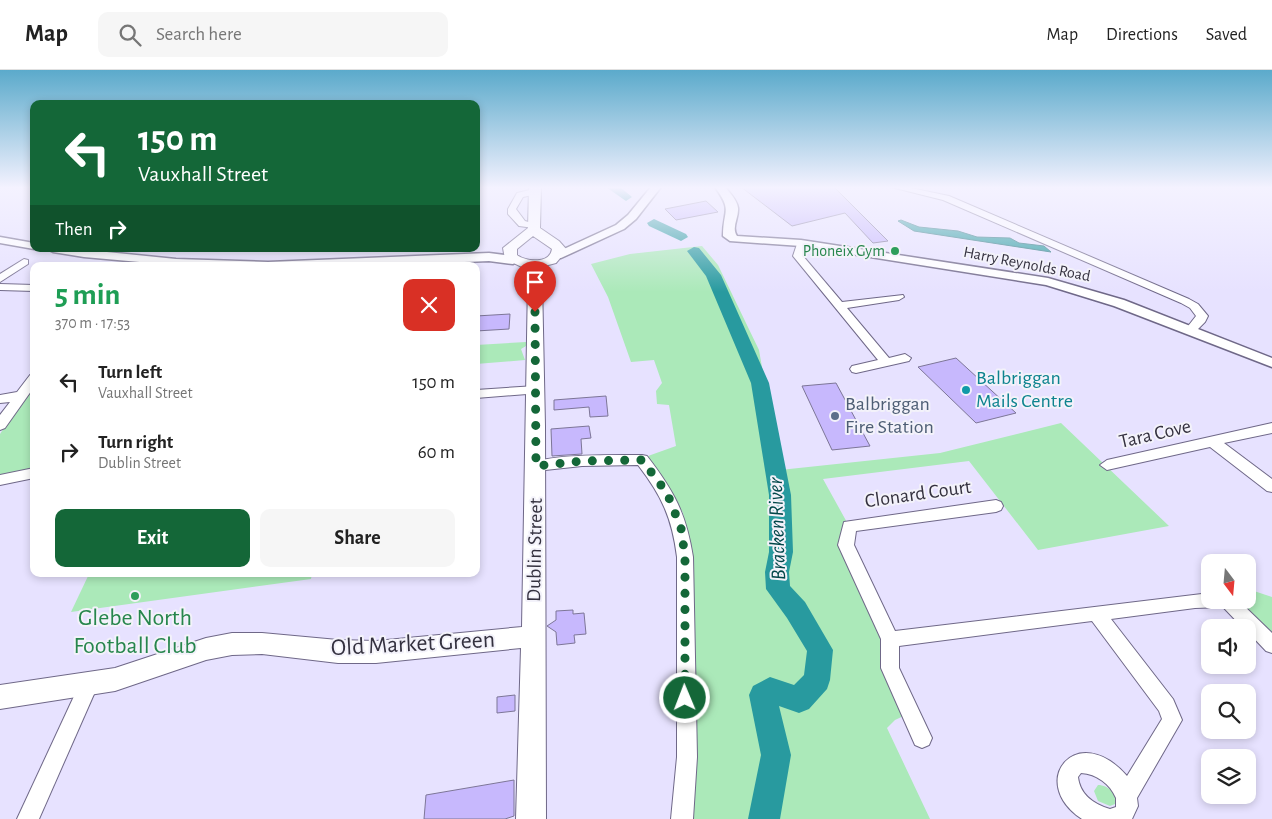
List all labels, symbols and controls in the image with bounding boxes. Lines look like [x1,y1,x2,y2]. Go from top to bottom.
search box [98,12,448,57]
icon: search [116,21,144,49]
text: Map [25,22,68,46]
text: Search here [156,25,242,44]
text: Map [1047,26,1078,44]
text: Directions [1106,26,1178,44]
text: Saved [1206,26,1247,44]
icon: left [55,120,120,185]
text: 150 m [138,122,218,157]
text: Vauxhall Street [138,163,268,185]
icon: right [103,215,131,243]
text: Then [55,220,93,239]
place label: Phoneix Gym [803,243,885,260]
street label: Harry Reynolds Road [962,244,1092,285]
marker: Phoneix Gym [889,245,901,257]
pin [514,261,556,312]
icon: arrive [521,268,549,296]
button: close [403,279,455,331]
text: 5 min [55,280,120,310]
text: 370 m · 17:53 [55,315,130,331]
text: Turn left [98,363,162,382]
icon: left [55,368,83,396]
place label: Balbriggan Mails Centre [976,368,1073,411]
text: 150 m [412,373,455,392]
marker: Balbriggan Mails Centre [960,384,972,396]
text: Vauxhall Street [98,385,193,401]
place label: Balbriggan Fire Station [845,394,934,437]
marker: Balbriggan Fire Station [829,410,841,422]
street label: Tara Cove [1117,416,1193,452]
text: Turn right [98,433,173,452]
icon: right [55,438,83,466]
text: 60 m [418,443,455,462]
text: Dublin Street [98,455,181,471]
water label: Bracken River [765,476,789,581]
street label: Clonard Court [864,477,973,511]
street label: Dublin Street [524,497,546,602]
button: Exit [55,509,250,567]
button: Share [260,509,455,567]
north arrow [1201,554,1256,609]
map controls [1201,554,1256,804]
marker: Glebe North Football Club [129,590,141,602]
place label: Glebe North Football Club [74,606,197,658]
button: sound [1201,619,1256,674]
street label: Old Market Green [330,628,496,660]
position arrow [658,671,710,723]
button: search [1201,684,1256,739]
button: layers [1201,749,1256,804]

